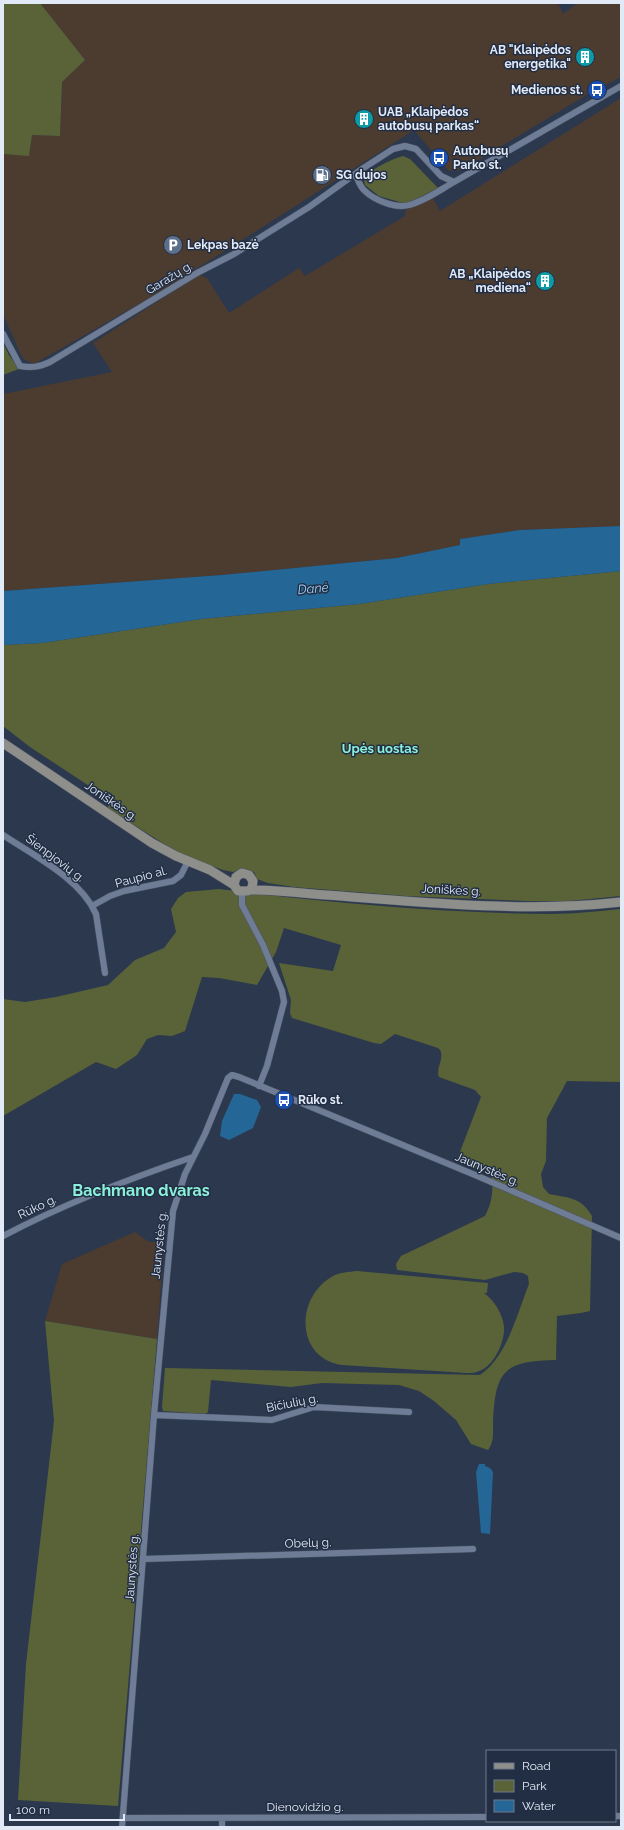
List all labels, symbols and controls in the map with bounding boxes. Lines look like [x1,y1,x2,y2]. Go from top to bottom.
place label: AB "Klaipėdos energetika" [490,43,571,71]
building icon: AB "Klaipėdos energetika" [574,46,596,68]
bus stop icon: Medienos st. [586,79,608,101]
place label: Medienos st. [511,83,583,97]
place label: UAB „Klaipėdos autobusų parkas“ [378,105,479,133]
building icon: UAB „Klaipėdos autobusų parkas“ [353,108,375,130]
place label: Autobusų Parko st. [453,144,509,172]
bus stop icon: Autobusų Parko st. [428,147,450,169]
fuel station icon: SG dujos [311,164,333,186]
place label: SG dujos [336,168,386,182]
parking icon: Lekpas bazė [162,234,184,256]
place label: Lekpas bazė [187,238,259,252]
street label: Garažų g. [143,259,195,297]
place label: AB „Klaipėdos mediena“ [449,267,531,295]
building icon: AB „Klaipėdos mediena“ [534,270,556,292]
water label: Danė [297,580,329,597]
district label: Upės uostas [342,741,419,756]
street label: Joniškės g. [82,778,140,824]
street label: Šienpjovių g. [23,831,87,885]
street label: Paupio al. [113,863,169,891]
street label: Joniškės g. [421,881,481,899]
bus stop icon: Rūko st. [273,1089,295,1111]
place label: Rūko st. [298,1093,343,1107]
street label: Jaunystės g. [453,1149,521,1189]
district label: Bachmano dvaras [72,1181,210,1200]
street label: Rūko g. [16,1192,58,1222]
street label: Jaunystės g. [148,1211,170,1279]
street label: Bičiulių g. [265,1391,319,1415]
street label: Jaunystės g. [123,1534,141,1602]
street label: Obelų g. [284,1535,332,1551]
legend [486,1750,616,1822]
text: Road [522,1759,551,1773]
text: Park [522,1779,547,1793]
scale bar [10,1796,124,1822]
text: Water [522,1799,556,1813]
street label: Dienovidžio g. [266,1800,344,1814]
text: 100 m [16,1803,50,1817]

